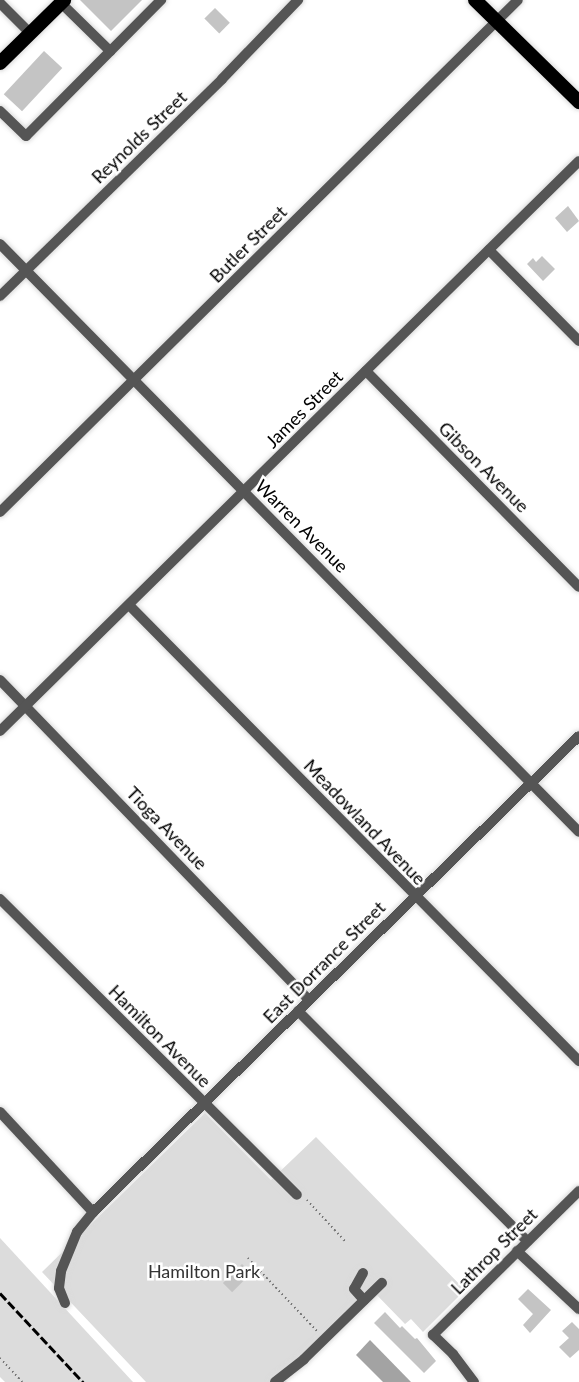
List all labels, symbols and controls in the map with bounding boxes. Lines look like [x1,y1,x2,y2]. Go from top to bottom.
street label: Reynolds Street [87,86,191,188]
street label: Butler Street [205,201,291,287]
street label: James Street [261,366,347,452]
street label: Gibson Avenue [434,417,534,517]
street label: Warren Avenue [251,475,353,577]
street label: Meadowland Avenue [299,755,431,889]
street label: Tioga Avenue [122,782,212,874]
street label: East Dorrance Street [258,896,390,1028]
street label: Hamilton Avenue [104,980,216,1092]
street label: Lathrop Street [446,1203,542,1299]
park label: Hamilton Park [148,1260,260,1282]

